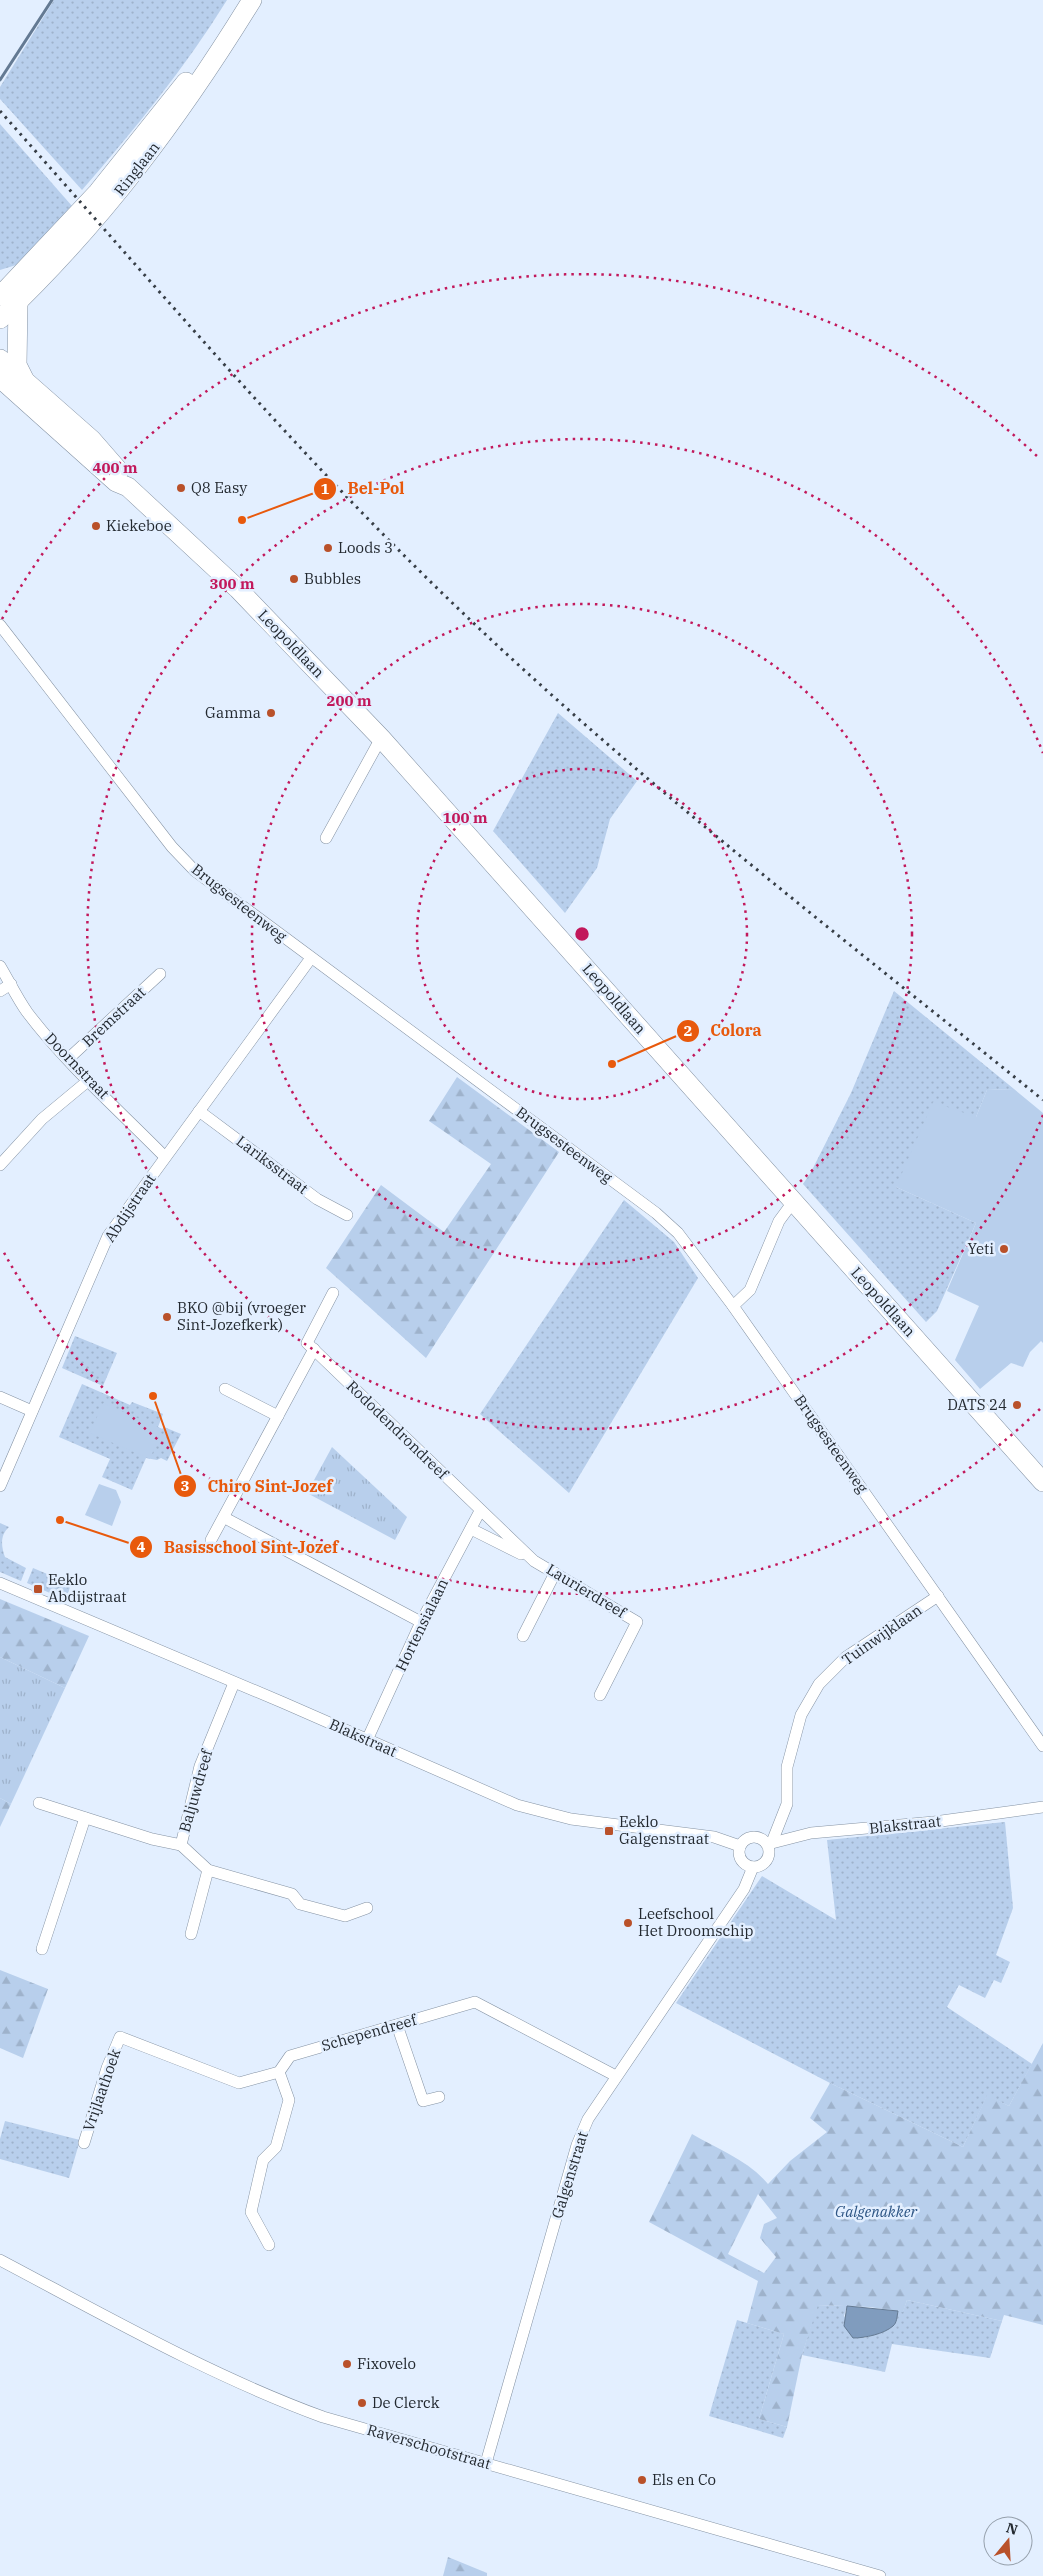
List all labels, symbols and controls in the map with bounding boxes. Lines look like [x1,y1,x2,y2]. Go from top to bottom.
street label: Ringlaan [110,138,164,199]
text: 400 m [92,458,138,477]
callout: Bel-Pol [312,473,414,504]
place label: Q8 Easy [191,478,247,497]
text: Bel-Pol [348,478,404,498]
text: 1 [320,479,330,498]
marker: Q8 Easy [175,482,187,494]
place label: Kiekeboe [106,516,172,535]
marker: Kiekeboe [90,520,102,532]
place label: Loods 3 [338,538,393,557]
marker: Loods 3 [322,542,334,554]
place label: Bubbles [304,569,361,588]
marker: Bubbles [288,573,300,585]
text: 300 m [209,574,255,593]
street label: Leopoldlaan [254,606,329,682]
text: 200 m [326,691,372,710]
place label: Gamma [205,703,261,722]
marker: Gamma [265,707,277,719]
text: 100 m [442,808,488,827]
street label: Brugsesteenweg [188,860,291,946]
centre of rings [573,925,591,943]
street label: Leopoldlaan [579,959,650,1038]
street label: Bremstraat [78,983,149,1051]
callout: Colora [675,1015,771,1046]
text: Colora [710,1020,762,1040]
text: 2 [683,1021,693,1040]
street label: Doornstraat [41,1029,114,1103]
street label: Brugsesteenweg [512,1102,616,1187]
street label: Lariksstraat [233,1131,312,1198]
street label: Abdijstraat [100,1170,159,1246]
place label: Yeti [967,1239,994,1258]
marker: Yeti [998,1243,1010,1255]
street label: Leopoldlaan [847,1263,920,1341]
place label: BKO @bij (vroeger Sint-Jozefkerk) [177,1298,306,1334]
marker: BKO @bij (vroeger Sint-Jozefkerk) [161,1311,173,1323]
street label: Rododendrondreef [343,1376,453,1484]
street label: Brugsesteenweg [790,1391,872,1497]
place label: DATS 24 [947,1395,1007,1414]
marker: DATS 24 [1011,1399,1023,1411]
callout: Chiro Sint-Jozef [173,1471,343,1502]
text: 3 [180,1476,190,1495]
text: Chiro Sint-Jozef [208,1476,334,1496]
callout: Basisschool Sint-Jozef [129,1532,348,1563]
text: 4 [136,1537,146,1556]
text: Basisschool Sint-Jozef [164,1537,340,1557]
street label: Laurierdreef [543,1559,630,1622]
place label: Eeklo Abdijstraat [48,1570,126,1606]
street label: Hortensialaan [391,1575,452,1674]
marker: Eeklo Abdijstraat [32,1583,44,1595]
street label: Tuinwijklaan [838,1600,926,1669]
street label: Blakstraat [326,1714,400,1761]
street label: Baljuwdreef [175,1747,217,1834]
street label: Blakstraat [868,1811,942,1838]
place label: Eeklo Galgenstraat [619,1812,709,1848]
marker: Eeklo Galgenstraat [603,1825,615,1837]
place label: Leefschool Het Droomschip [638,1904,754,1940]
marker: Leefschool Het Droomschip [622,1917,634,1929]
street label: Schependreef [319,2010,419,2055]
street label: Vrijlaathoek [79,2046,125,2134]
street label: Galgenstraat [547,2129,592,2221]
park label: Galgenakker [835,2202,917,2221]
place label: Fixovelo [357,2354,416,2373]
marker: Fixovelo [341,2358,353,2370]
place label: De Clerck [372,2393,440,2412]
marker: De Clerck [356,2397,368,2409]
street label: Raverschootstraat [365,2420,493,2473]
place label: Els en Co [652,2470,716,2489]
marker: Els en Co [636,2474,648,2486]
north arrow [983,2516,1033,2566]
text: N [1004,2518,1020,2539]

